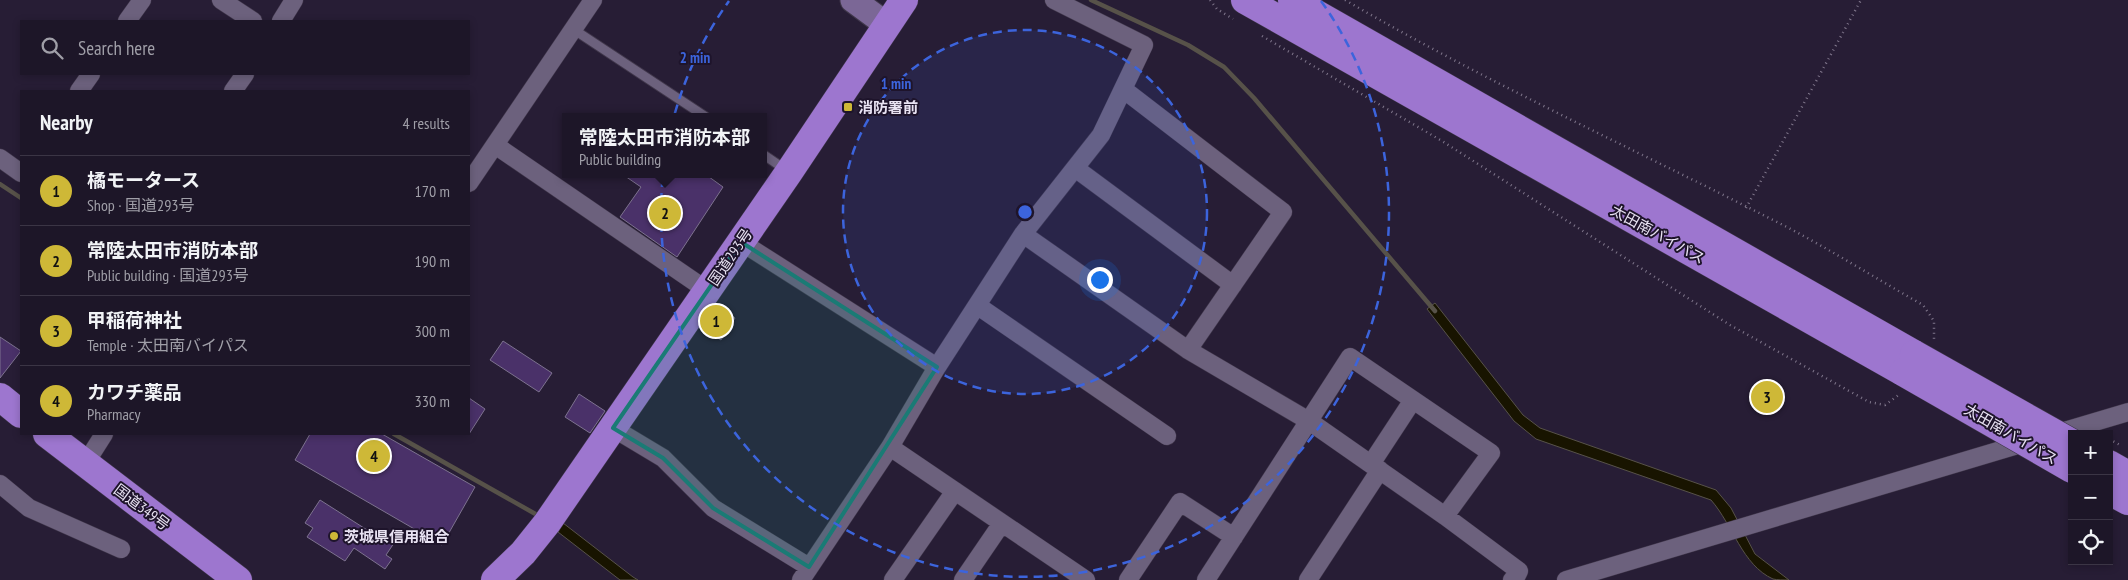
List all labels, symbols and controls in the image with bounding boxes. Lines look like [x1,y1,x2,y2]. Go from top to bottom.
search box [20,20,470,75]
icon: search [38,34,66,62]
text: Search here [78,36,155,60]
text: 2 min [680,48,710,67]
text: 1 min [881,74,911,93]
place label: 消防署前 [858,98,918,117]
marker: 消防署前 [842,101,854,113]
text: Nearby [40,109,93,136]
text: 4 results [403,113,450,133]
popup [562,113,767,178]
text: 常陸太田市消防本部 [579,125,750,149]
text: Public building [579,149,661,169]
text: 橘モータース [87,168,200,192]
text: 1 [52,181,60,201]
text: 170 m [415,181,450,201]
pin: 2 [649,194,681,232]
text: Shop · 国道293号 [87,195,195,215]
street label: 太田南バイパス [1608,200,1708,268]
centre of rings [1016,203,1034,221]
street label: 国道293号 [704,225,756,289]
text: 常陸太田市消防本部 [87,238,258,262]
text: 2 [52,251,60,271]
text: 190 m [415,251,450,271]
text: Public building · 国道293号 [87,265,249,285]
your location [1087,267,1113,293]
pin: 1 [700,302,732,340]
text: 甲稲荷神社 [87,308,182,332]
text: 3 [52,321,60,341]
text: 300 m [415,321,450,341]
text: Temple · 太田南バイパス [87,335,249,355]
pin: 3 [1751,378,1783,416]
text: カワチ薬品 [87,380,182,404]
text: 4 [52,391,60,411]
text: 330 m [415,391,450,411]
street label: 太田南バイパス [1961,400,2061,468]
text: Pharmacy [87,404,140,424]
map controls [2068,430,2113,565]
button: + [2068,430,2113,475]
pin: 4 [358,437,390,475]
button: − [2068,475,2113,520]
street label: 国道349号 [110,480,174,534]
button: locate [2068,520,2113,565]
place label: 茨城県信用組合 [344,527,450,546]
marker: 茨城県信用組合 [328,530,340,542]

